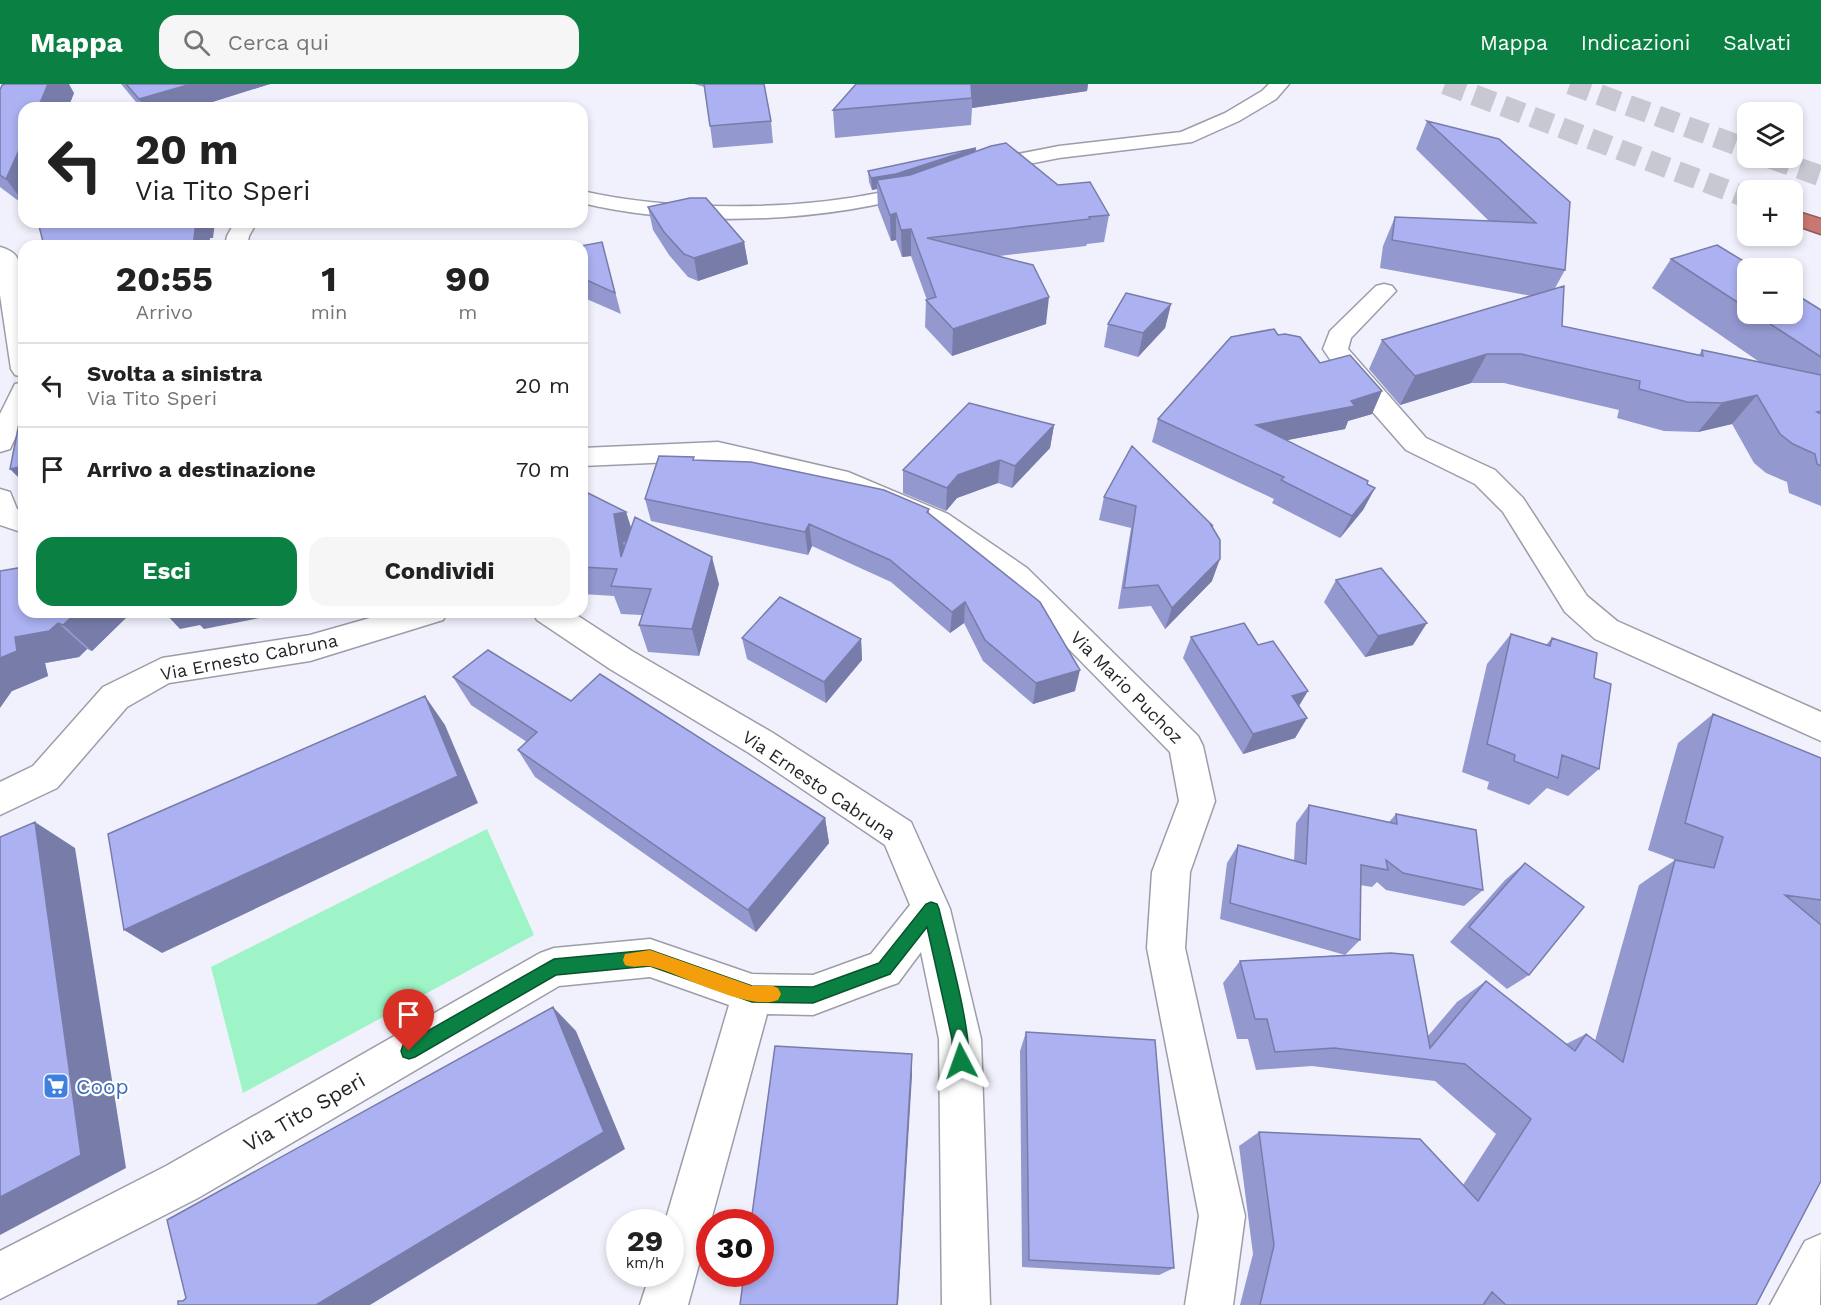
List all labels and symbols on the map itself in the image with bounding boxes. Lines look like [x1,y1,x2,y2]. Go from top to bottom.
street label: Via Mario Puchoz [1066,626,1188,748]
street label: Via Ernesto Cabruna [159,629,339,685]
street label: Via Ernesto Cabruna [738,726,900,844]
pin [383,989,434,1051]
position arrow [929,1029,993,1093]
street label: Via Tito Speri [239,1067,369,1157]
supermarket icon: Coop [41,1071,71,1101]
place label: Coop [76,1074,129,1099]
speed limit sign: 30 [696,1209,774,1287]

